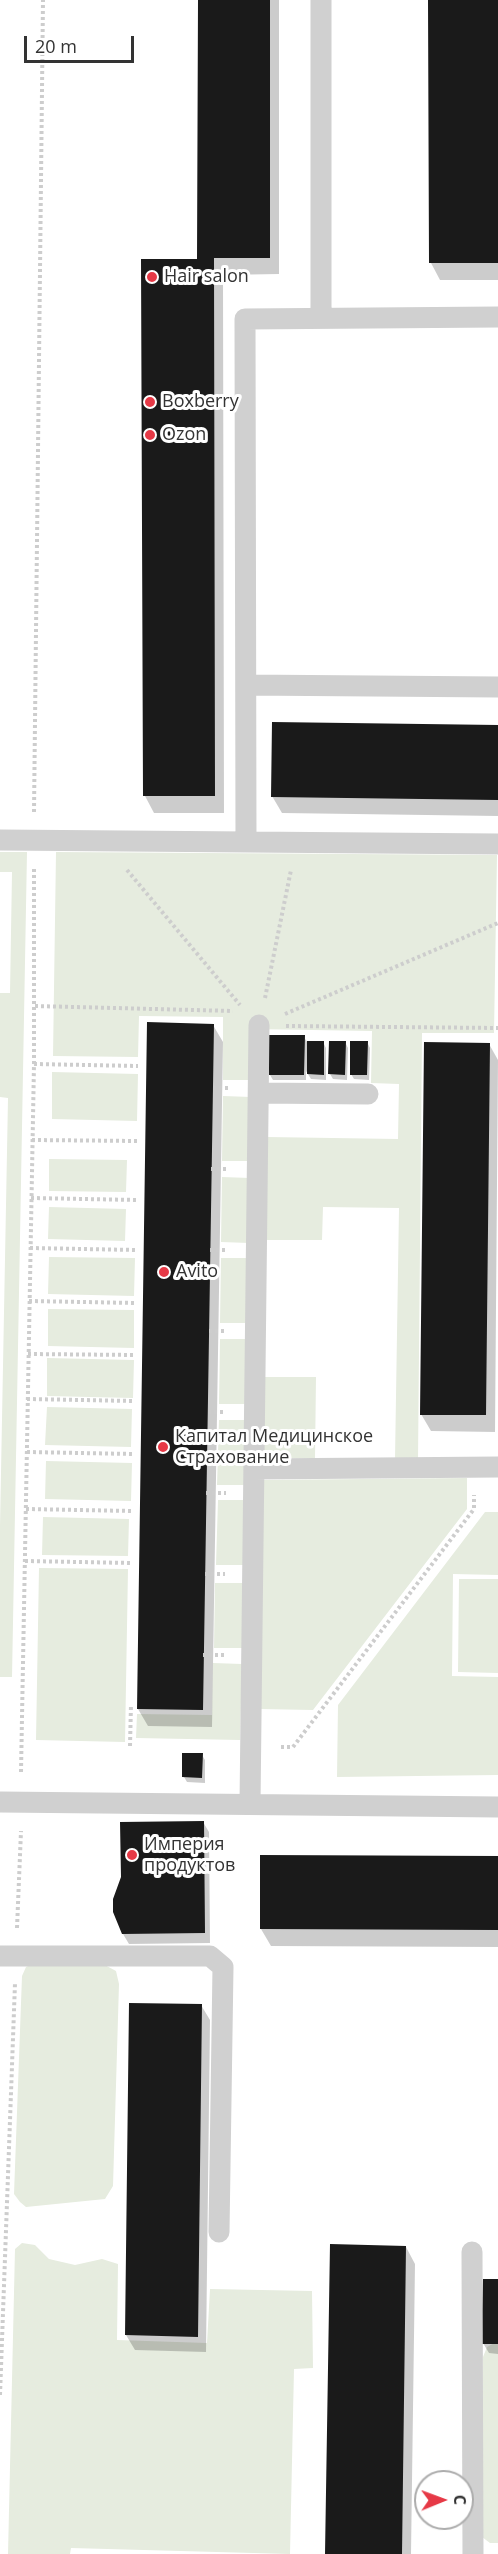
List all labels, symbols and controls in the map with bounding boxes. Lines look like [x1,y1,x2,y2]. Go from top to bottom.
scale bar [27,24,136,62]
text: 20 m [35,34,77,58]
place label: Hair salon [164,266,249,288]
marker: Hair salon [145,270,159,284]
place label: Boxberry [162,391,239,413]
marker: Boxberry [143,395,157,409]
place label: Ozon [162,424,206,446]
marker: Ozon [143,428,157,442]
place label: Avito [176,1261,218,1283]
marker: Avito [157,1265,171,1279]
place label: Капитал Медицинское Страхование [175,1426,373,1468]
marker: Капитал Медицинское Страхование [156,1440,170,1454]
place label: Империя продуктов [144,1834,235,1876]
marker: Империя продуктов [125,1848,139,1862]
north arrow [414,2470,474,2530]
text: С [449,2494,471,2505]

